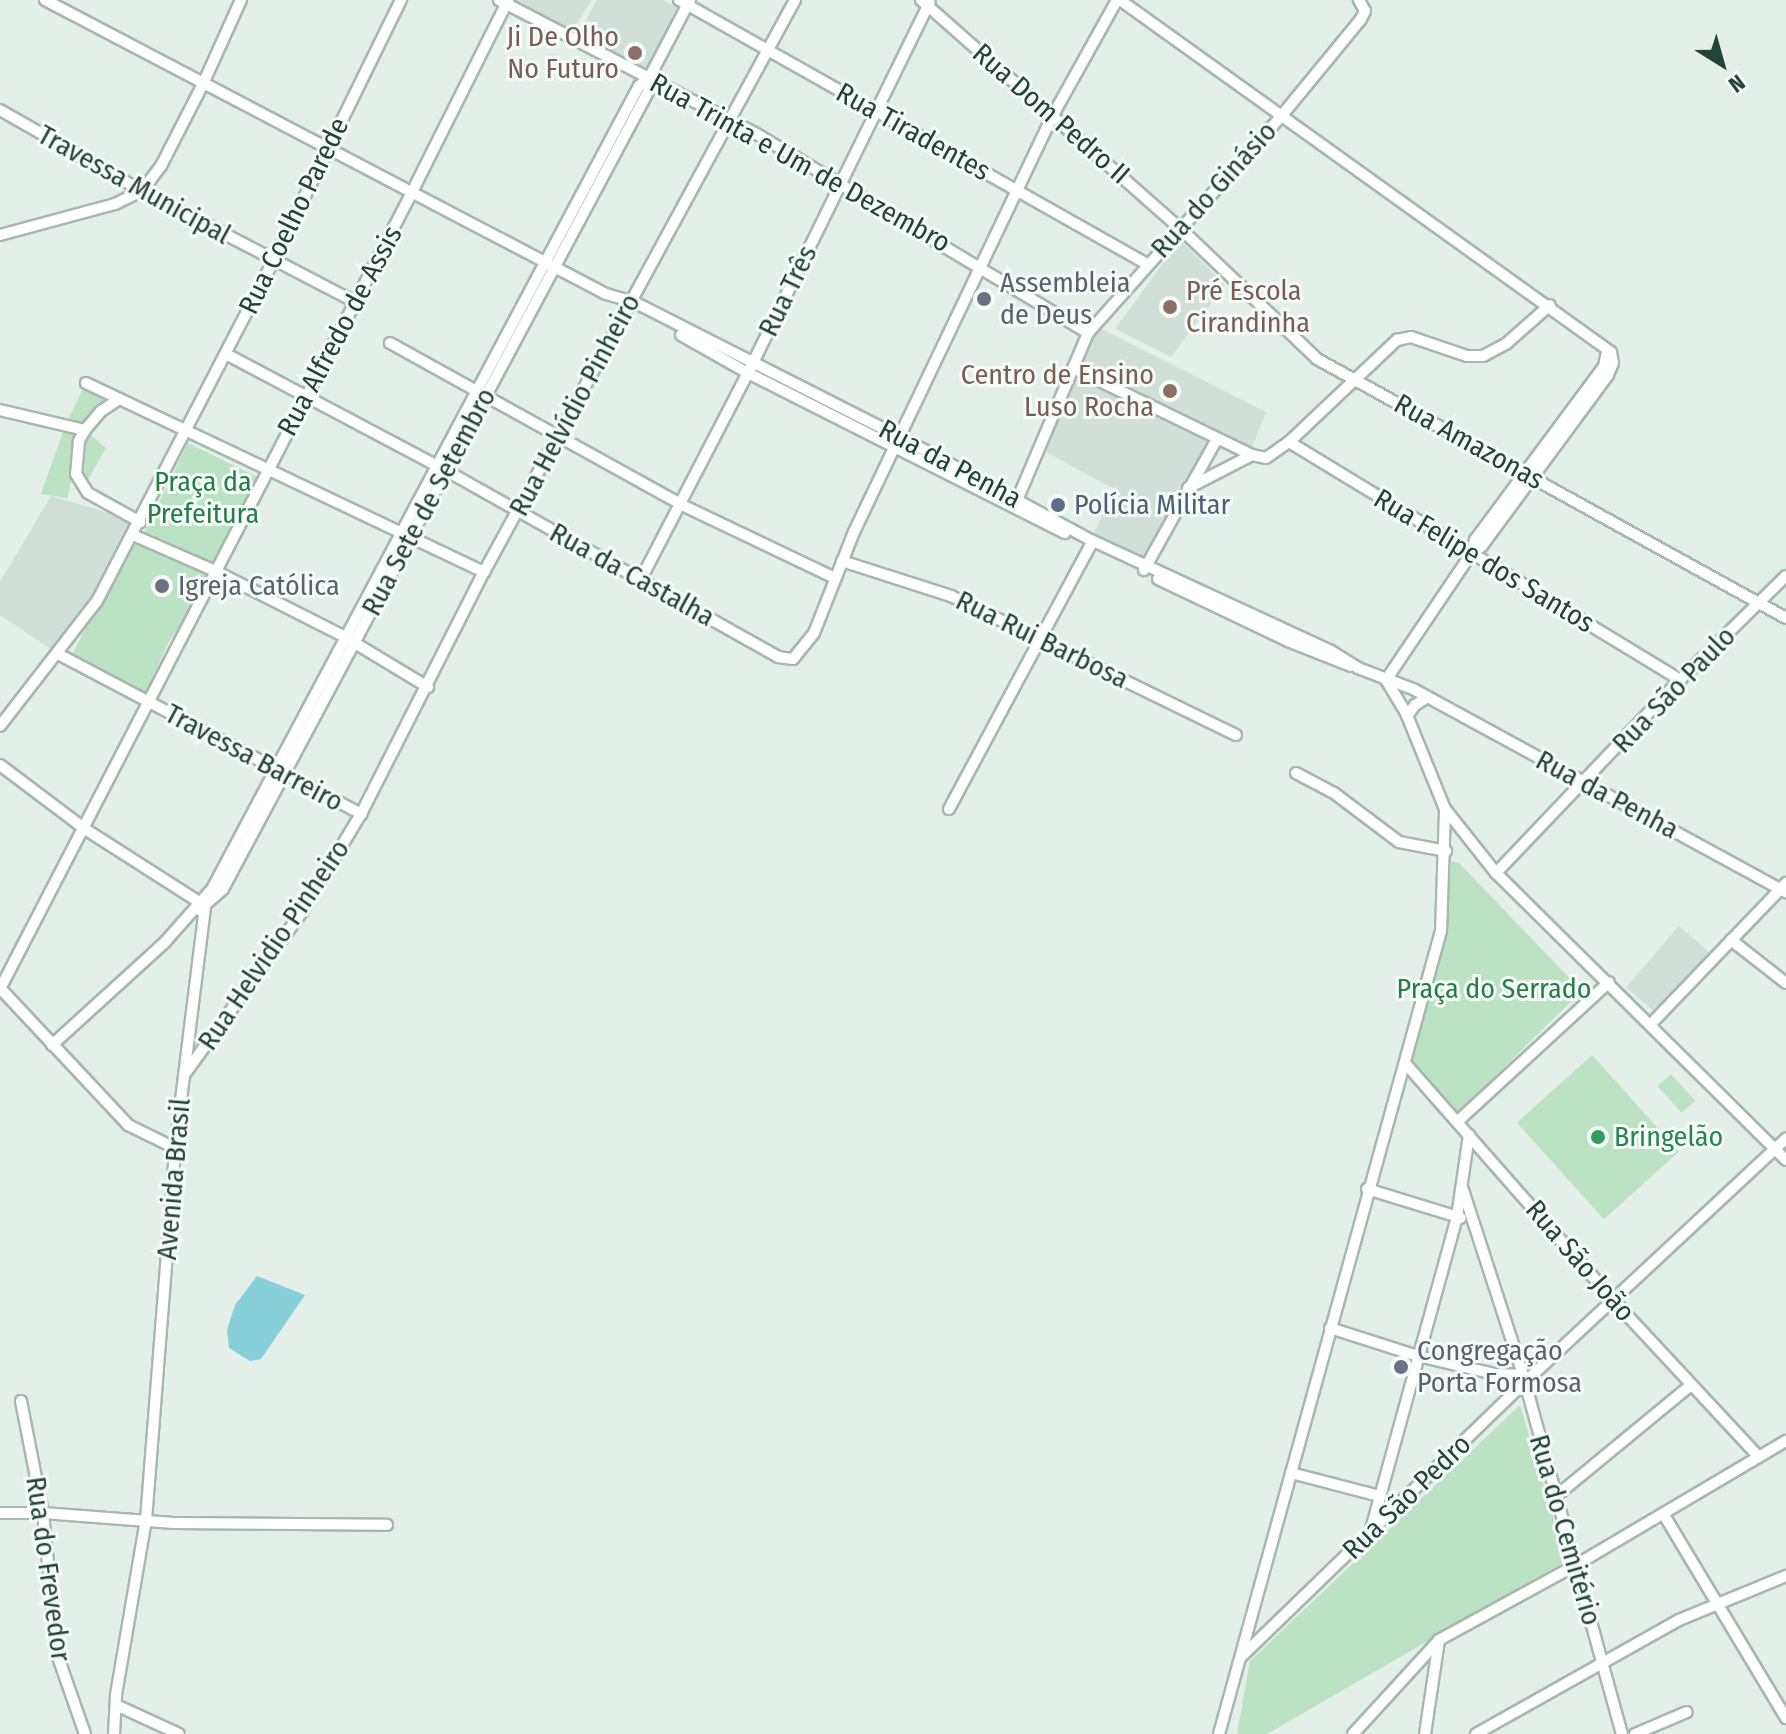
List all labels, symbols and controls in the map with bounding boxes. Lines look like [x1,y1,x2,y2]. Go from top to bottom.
place label: Ji De Olho No Futuro [507,20,619,86]
north arrow [1682,24,1762,104]
street label: Rua Dom Pedro II [966,37,1136,191]
marker: Ji De Olho No Futuro [626,44,644,62]
street label: Rua Trinta e Um de Dezembro [644,66,956,260]
text: N [1723,69,1750,98]
street label: Rua Tiradentes [830,76,996,188]
street label: Rua Coelho Parede [232,112,356,320]
street label: Rua do Ginásio [1144,115,1284,265]
street label: Travessa Municipal [32,118,236,252]
street label: Rua Alfredo de Assis [271,220,409,442]
street label: Rua Três [752,240,824,342]
place label: Assembleia de Deus [1000,266,1130,332]
place label: Pré Escola Cirandinha [1186,274,1310,340]
street label: Rua Helvídio Pinheiro [502,288,648,522]
marker: Assembleia de Deus [975,290,993,308]
marker: Pré Escola Cirandinha [1161,298,1179,316]
place label: Centro de Ensino Luso Rocha [961,358,1154,424]
street label: Rua Sete de Setembro [355,382,503,622]
marker: Centro de Ensino Luso Rocha [1161,382,1179,400]
street label: Rua Amazonas [1388,387,1550,497]
street label: Rua da Penha [873,412,1027,516]
park label: Praça da Prefeitura [147,465,259,531]
street label: Rua Felipe dos Santos [1368,482,1600,640]
place label: Polícia Militar [1074,488,1230,522]
marker: Polícia Militar [1049,496,1067,514]
street label: Rua da Castalha [544,516,720,634]
place label: Igreja Católica [178,569,340,603]
marker: Igreja Católica [153,577,171,595]
street label: Rua Rui Barbosa [950,584,1134,696]
street label: Rua São Paulo [1605,620,1743,760]
street label: Travessa Barreiro [159,697,349,819]
street label: Rua da Penha [1530,743,1684,847]
street label: Rua Helvidio Pinheiro [191,833,357,1057]
park label: Praça do Serrado [1397,972,1591,1006]
street label: Avenida Brasil [150,1097,198,1261]
place label: Bringelão [1614,1120,1723,1154]
marker: Bringelão [1589,1128,1607,1146]
street label: Rua São João [1518,1193,1642,1329]
place label: Congregação Porta Formosa [1417,1334,1582,1400]
marker: Congregação Porta Formosa [1392,1358,1410,1376]
street label: Rua São Pedro [1336,1427,1478,1567]
street label: Rua do Cemitério [1522,1431,1608,1629]
street label: Rua do Frevedor [18,1474,78,1664]

